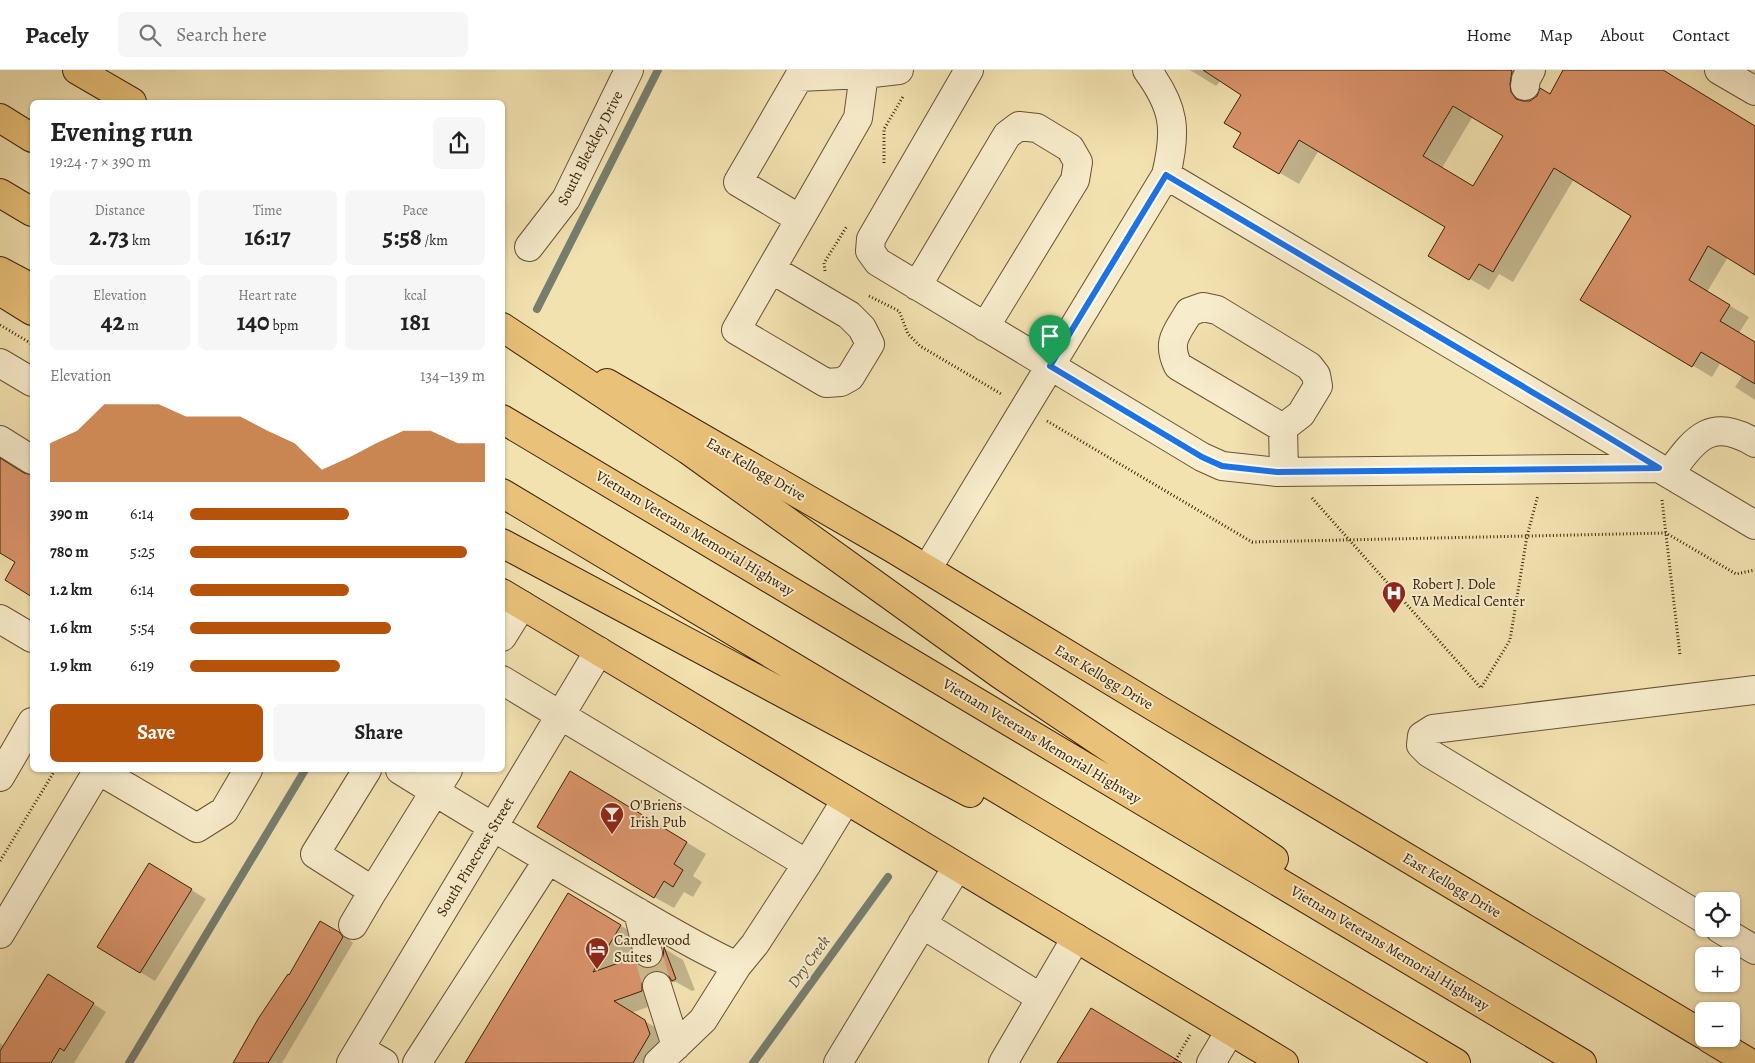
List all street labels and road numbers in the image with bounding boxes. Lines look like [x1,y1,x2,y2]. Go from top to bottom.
street label: South Bleckley Drive [552,87,628,209]
street label: East Kellogg Drive [703,432,810,506]
street label: Vietnam Veterans Memorial Highway [591,465,798,601]
street label: East Kellogg Drive [1051,640,1157,714]
street label: Vietnam Veterans Memorial Highway [938,673,1145,809]
street label: South Pinecrest Street [431,794,519,920]
street label: East Kellogg Drive [1399,848,1505,922]
street label: Vietnam Veterans Memorial Highway [1286,880,1493,1016]

